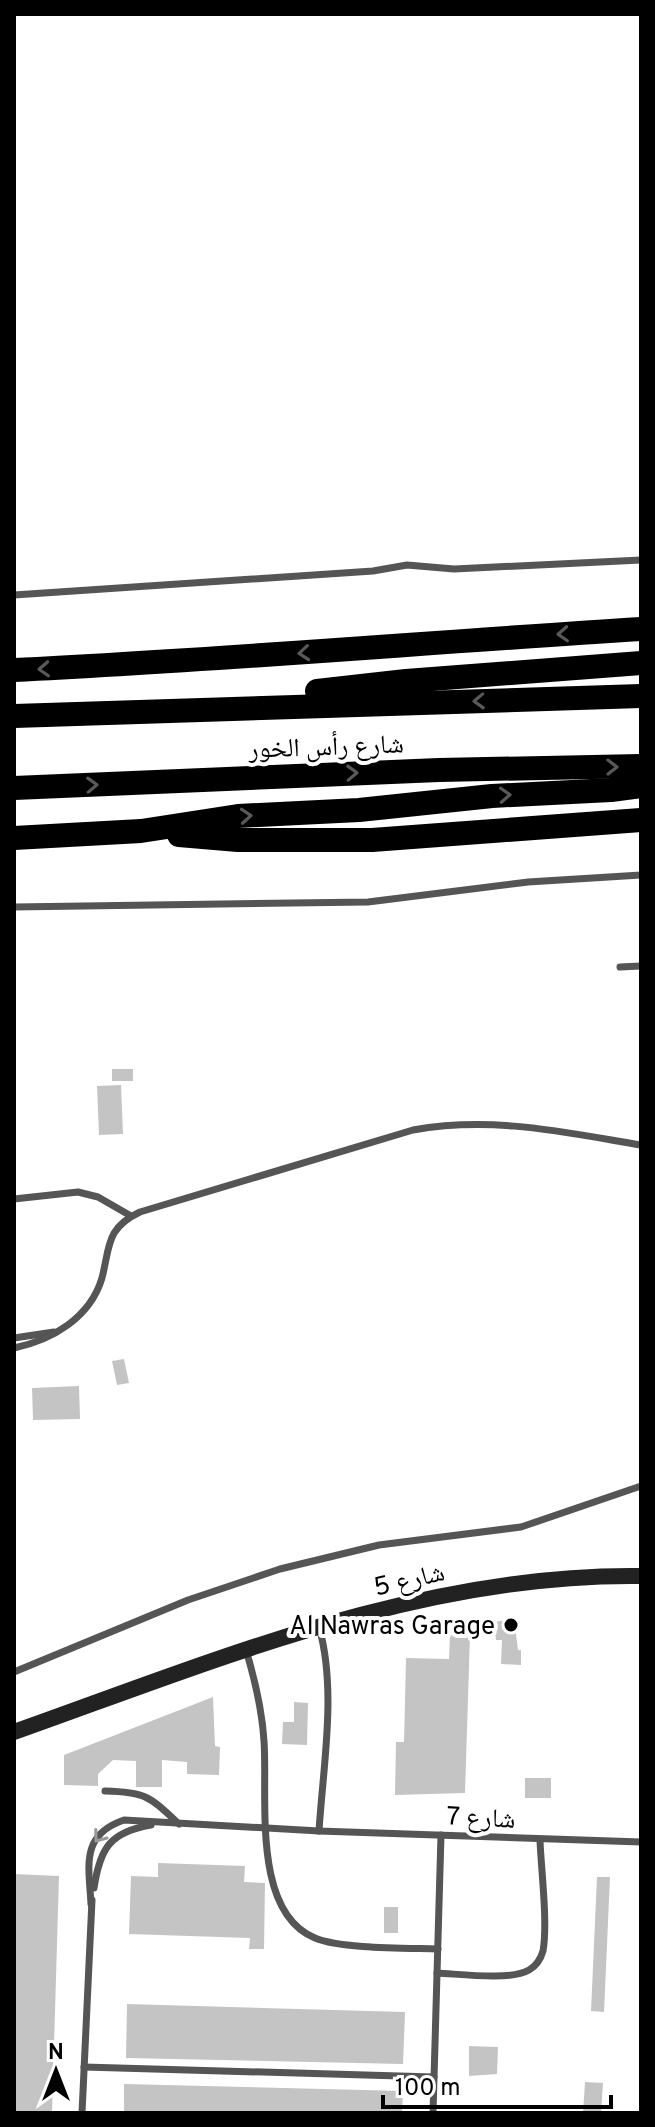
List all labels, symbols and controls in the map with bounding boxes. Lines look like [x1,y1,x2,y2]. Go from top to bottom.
one-way arrow [556,625,569,642]
one-way arrow [297,644,310,661]
one-way arrow [37,660,50,677]
one-way arrow [472,692,485,709]
street label: شارع رأس الخور [247,728,404,768]
one-way arrow [606,758,619,775]
one-way arrow [346,765,359,782]
one-way arrow [86,776,99,793]
one-way arrow [499,787,512,804]
one-way arrow [240,808,253,825]
street label: شارع 5 [371,1557,448,1606]
place label: Al Nawras Garage [289,1611,495,1644]
marker: Al Nawras Garage [502,1616,520,1634]
street label: شارع 7 [445,1801,516,1838]
one-way arrow [94,1828,109,1843]
north arrow [16,2031,96,2111]
text: N [48,2040,64,2067]
scale bar [383,2059,611,2109]
text: 100 m [395,2074,461,2104]

